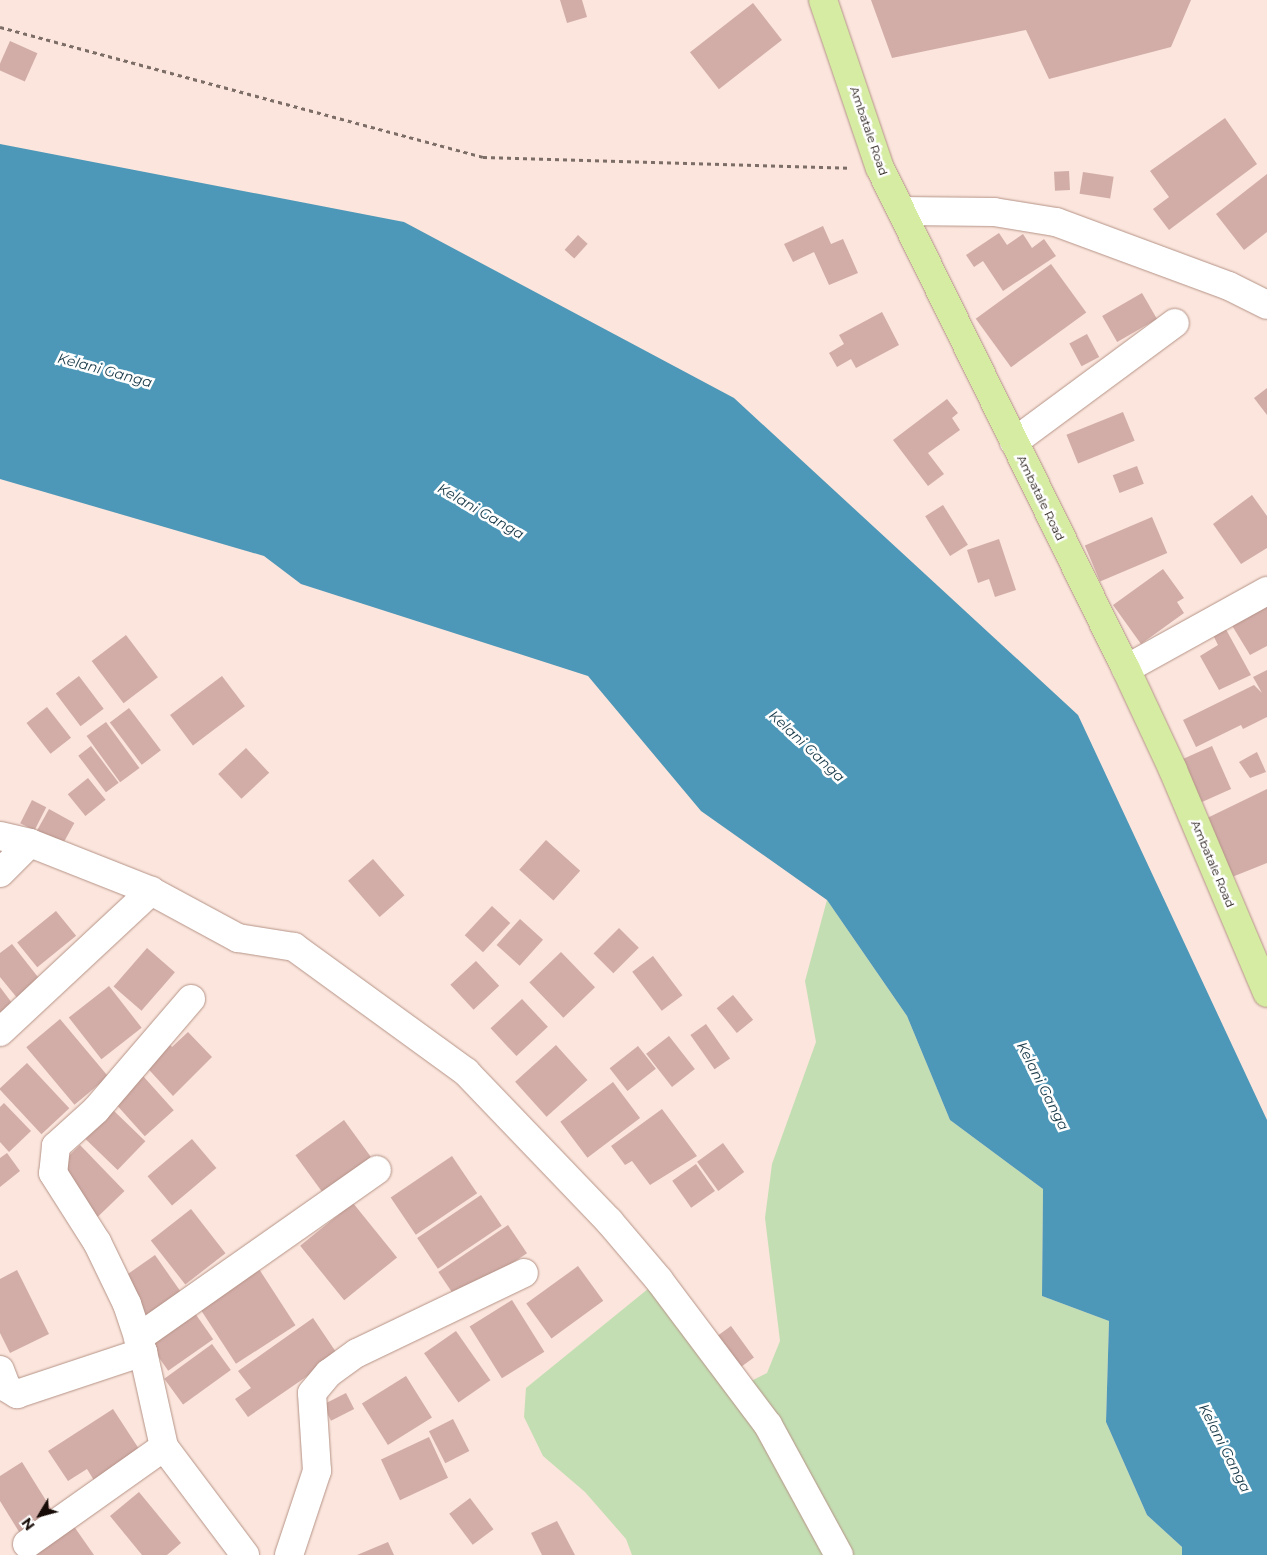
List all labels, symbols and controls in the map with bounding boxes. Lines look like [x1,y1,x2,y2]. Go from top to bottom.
street label: Ambatale Road [847,85,891,177]
water label: Kelani Ganga [56,349,154,391]
street label: Ambatale Road [1014,453,1068,543]
water label: Kelani Ganga [435,479,527,543]
water label: Kelani Ganga [766,707,848,785]
street label: Ambatale Road [1188,818,1238,910]
water label: Kelani Ganga [1013,1039,1073,1133]
water label: Kelani Ganga [1195,1401,1255,1495]
north arrow [15,1490,65,1540]
text: N [17,1514,39,1534]

